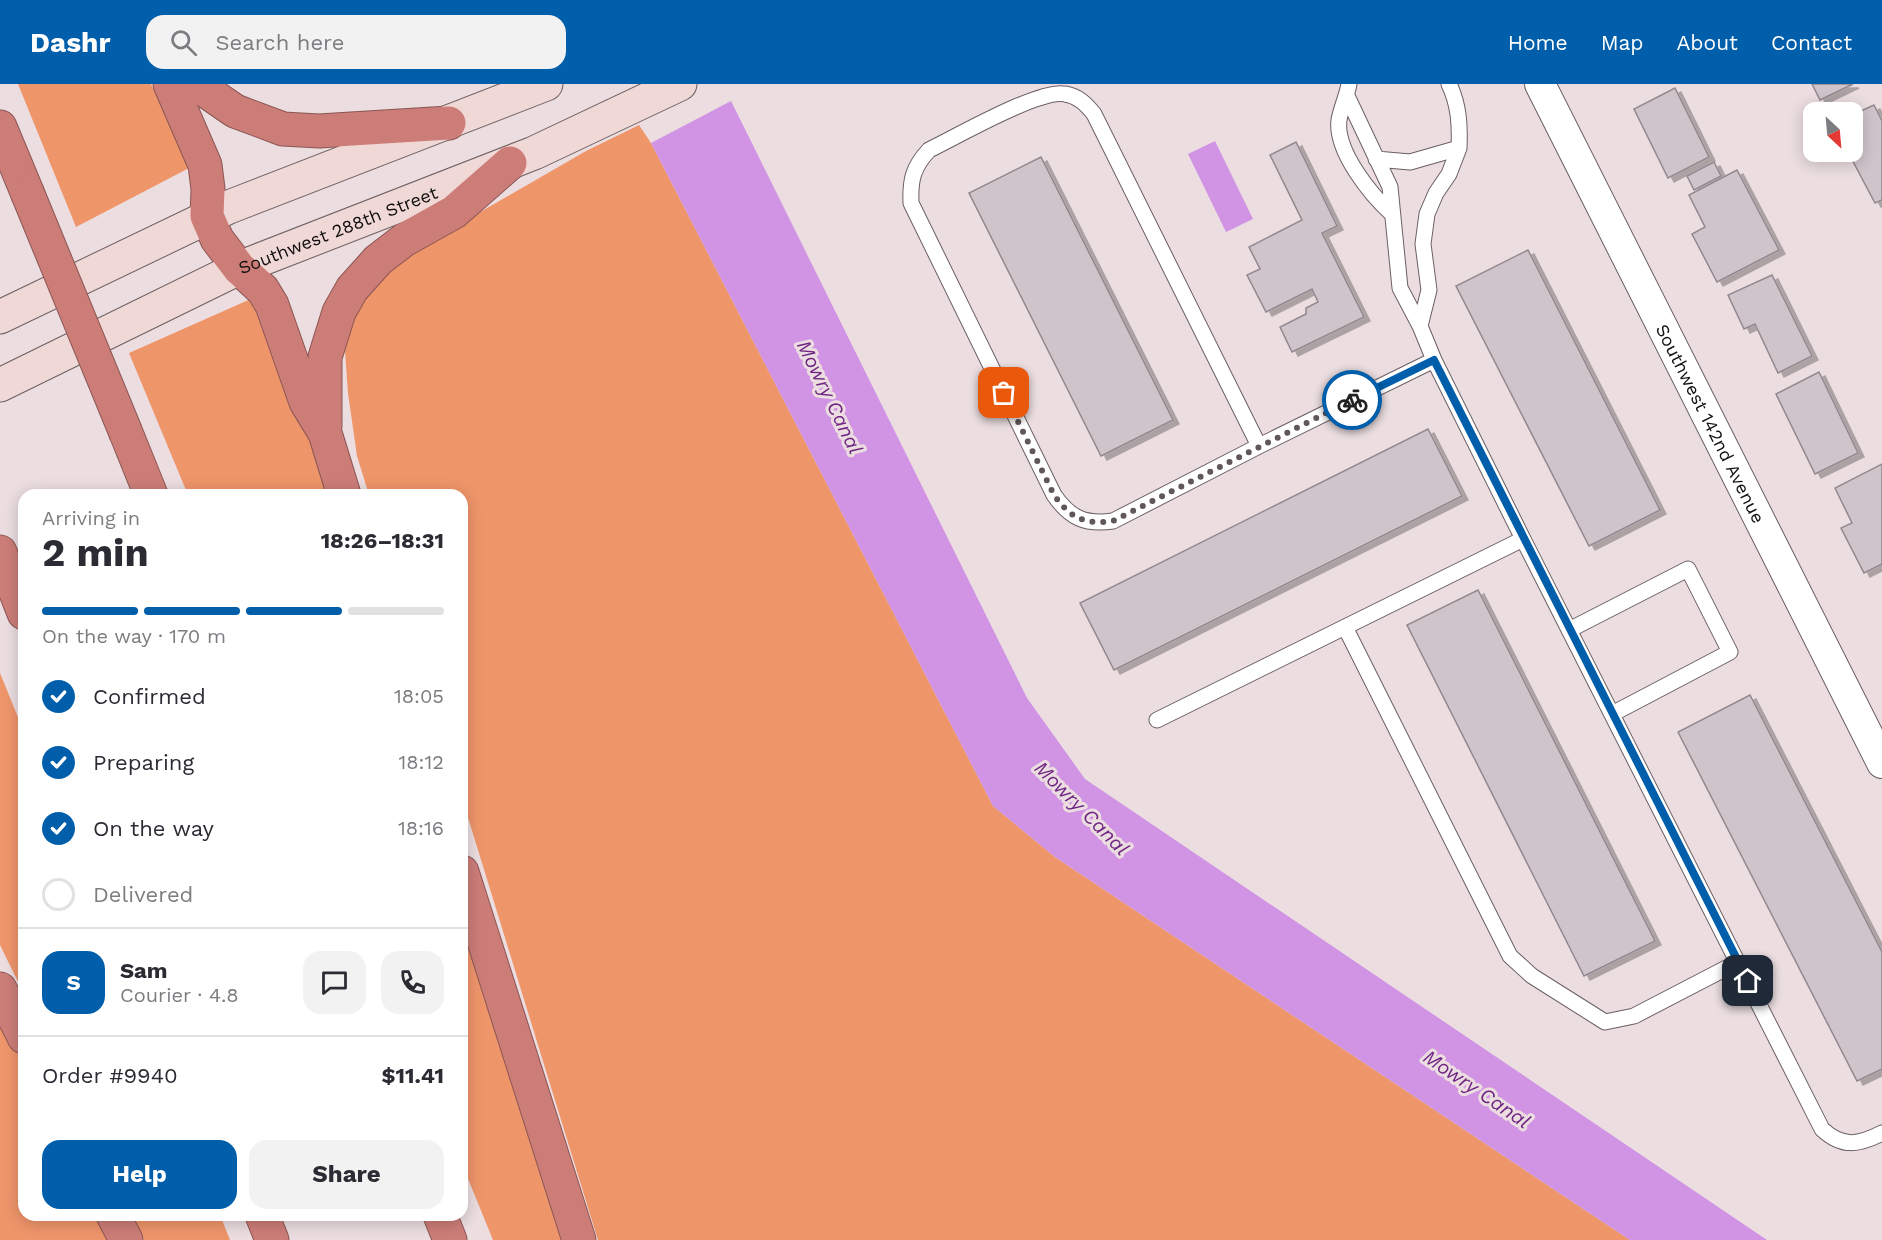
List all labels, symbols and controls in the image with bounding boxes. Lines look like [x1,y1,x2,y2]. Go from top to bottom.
search box [146,15,566,69]
text: Dashr [30,26,110,59]
icon: search [167,26,200,59]
text: Search here [215,30,344,55]
text: Home [1508,30,1568,55]
text: Map [1601,30,1644,55]
text: About [1677,30,1738,55]
text: Contact [1771,30,1852,55]
north arrow [1803,102,1863,162]
map controls [1803,102,1863,162]
street label: Southwest 288th Street [235,181,441,278]
street label: Southwest 142nd Avenue [1652,320,1770,526]
water label: Mowry Canal [792,336,868,458]
pin [978,367,1029,418]
courier [1322,370,1382,430]
icon: bag [987,376,1020,409]
icon: bike [1336,384,1369,417]
text: Arriving in [42,506,140,530]
text: 18:26–18:31 [321,528,444,553]
text: 2 min [42,530,149,575]
text: On the way · 170 m [42,624,226,648]
icon: check [42,680,75,713]
text: Confirmed [93,684,206,709]
text: 18:05 [394,684,444,708]
icon: check [42,746,75,779]
text: Preparing [93,750,194,775]
text: 18:12 [399,750,444,774]
water label: Mowry Canal [1030,756,1134,860]
icon: check [42,812,75,845]
text: On the way [93,816,214,841]
text: 18:16 [398,816,444,840]
text: Delivered [93,882,193,907]
button: chat [303,951,366,1014]
button: phone [381,951,444,1014]
pin [1722,955,1773,1006]
text: Sam [120,958,168,983]
icon: home [1731,964,1764,997]
text: S [66,970,81,995]
text: Courier · 4.8 [120,983,239,1007]
water label: Mowry Canal [1419,1044,1535,1134]
text: Order #9940 [42,1063,178,1088]
text: $11.41 [381,1063,444,1088]
button: Help [42,1140,237,1209]
button: Share [249,1140,444,1209]

